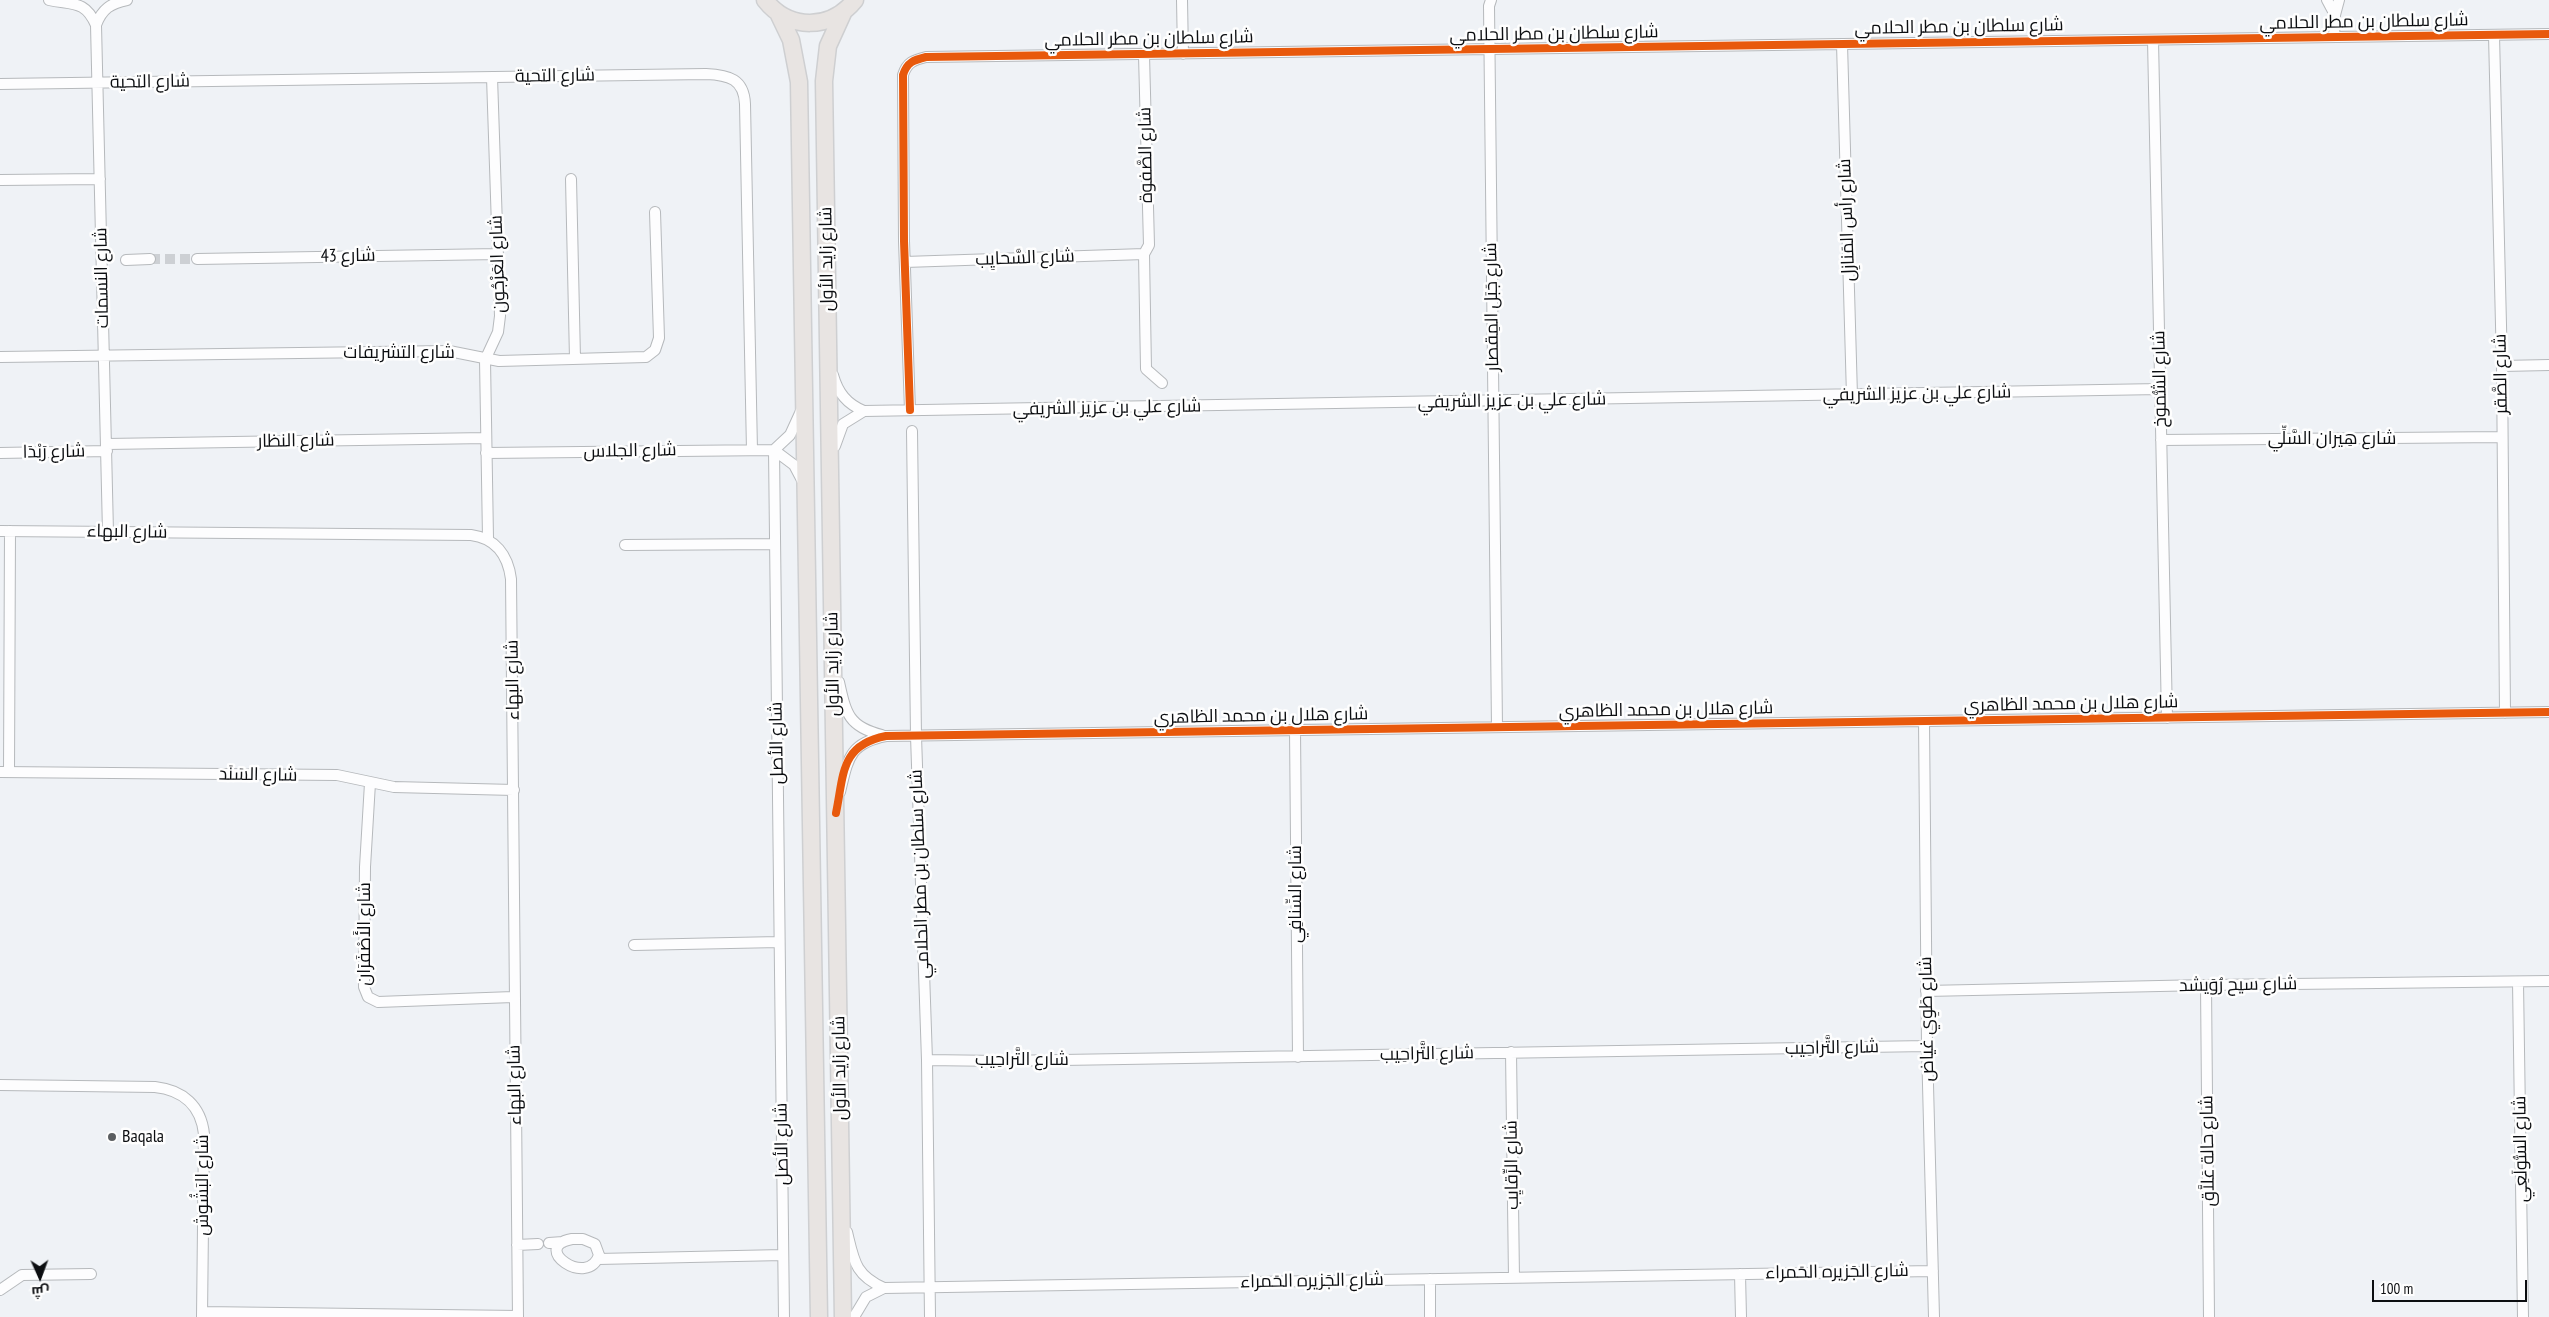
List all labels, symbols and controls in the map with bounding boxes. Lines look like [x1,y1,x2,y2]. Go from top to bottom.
street label: شارع سلطان بن مطر الحلامي [2259,9,2469,35]
street label: شارع سلطان بن مطر الحلامي [1854,14,2064,40]
street label: شارع سلطان بن مطر الحلامي [1449,21,1659,47]
street label: شارع سلطان بن مطر الحلامي [1044,26,1254,52]
street label: شارع التحية [515,65,595,87]
street label: شارع التحية [110,71,190,93]
street label: شارع الصَّفوة [1134,107,1158,203]
street label: شارع رأس المَنازِل [1834,158,1860,282]
street label: شارع زايد الأول [815,206,839,312]
street label: شارع العَرْجُون [486,215,510,313]
street label: شارع النسمات [90,227,114,329]
street label: شارع جَبَل المِقصار [1480,242,1504,372]
street label: شارع 43 [320,245,376,267]
street label: شارع السَّحايِب [975,245,1075,271]
street label: شارع الشُّموخ [2148,330,2172,428]
street label: شارع الصَّقر [2489,333,2513,415]
street label: شارع التشريفات [343,342,455,364]
street label: شارع علي بن عزيز الشريفي [1822,382,2012,406]
street label: شارع علي بن عزيز الشريفي [1417,389,1607,413]
street label: شارع علي بن عزيز الشريفي [1012,396,1202,420]
street label: شارع هِيران السَّلِّي [2268,428,2396,450]
street label: شارع النظار [257,430,335,452]
street label: شارع الجلاس [583,439,677,463]
street label: شارع رَبْدَا [22,441,86,463]
street label: شارع البهاء [86,520,168,544]
street label: شارع زايد الأول [821,611,845,717]
street label: شارع البهاء [501,639,525,721]
street label: شارع هلال بن محمد الظاهري [1964,691,2178,717]
street label: شارع هلال بن محمد الظاهري [1559,697,1773,723]
street label: شارع الأصل [765,702,789,784]
street label: شارع هلال بن محمد الظاهري [1154,703,1368,729]
street label: شارع السَنَد [218,764,298,786]
street label: شارع سلطان بن مطر الحلامي [906,769,934,979]
street label: شارع السِّنافِي [1285,845,1307,943]
street label: شارع الأَصْفَرَان [354,882,376,986]
street label: شارع طَوِي غياض [1915,956,1939,1082]
street label: شارع سيح رُوَيشد [2179,973,2297,997]
street label: شارع زايد الأول [828,1015,852,1121]
street label: شارع التَّراحِيب [1785,1036,1879,1060]
street label: شارع التَّراحِيب [1380,1042,1474,1066]
street label: شارع البهاء [503,1044,527,1126]
street label: شارع التَّراحِيب [975,1049,1069,1071]
street label: شارع حالة عَلاَّق [2196,1095,2220,1207]
street label: شارع السُّولَعِي [2509,1095,2533,1203]
street label: شارع الأصل [770,1103,794,1185]
street label: شارع الرِّقايِب [1500,1120,1524,1210]
place label: Baqala [122,1126,164,1148]
marker: Baqala [106,1131,118,1143]
street label: شارع البَشُوش [192,1134,214,1236]
north arrow [15,1252,65,1302]
street label: شارع الجَزيره الحَمراء [1765,1260,1909,1284]
street label: شارع الجَزيره الحَمراء [1240,1269,1384,1293]
scale bar [2374,1270,2529,1302]
text: 100 m [2380,1279,2413,1298]
text: ش [31,1283,50,1301]

